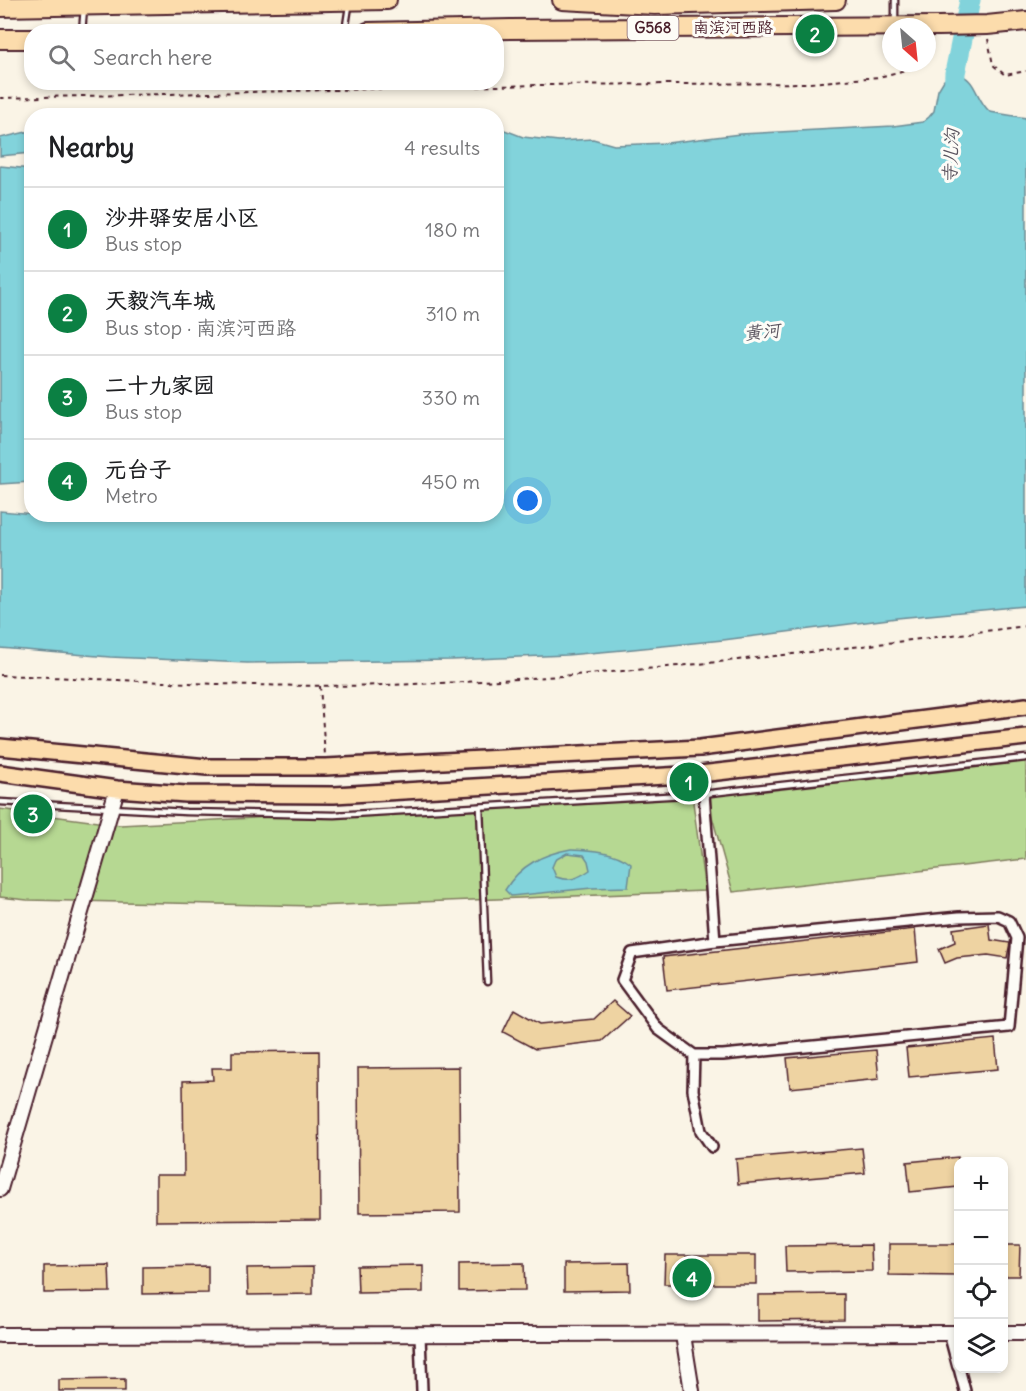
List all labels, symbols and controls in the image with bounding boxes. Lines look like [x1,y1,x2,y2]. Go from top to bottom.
pin: 2 [796,12,834,57]
road number: G568 [628,16,678,40]
street label: 南滨河西路 [693,17,773,37]
north arrow [882,18,936,72]
search box [24,24,504,90]
icon: search [45,41,78,74]
text: Search here [93,43,212,71]
water label: 寺儿沟 [938,126,964,184]
text: Nearby [48,131,134,164]
text: 4 results [404,135,480,160]
text: 沙井驿安居小区 [105,203,259,231]
text: 1 [64,217,71,242]
text: 180 m [425,217,480,242]
text: Bus stop [105,231,182,256]
text: 天毅汽车城 [105,286,215,314]
text: 2 [62,301,73,326]
text: 310 m [425,301,480,326]
text: Bus stop · 南滨河西路 [105,315,296,340]
water label: 黄河 [743,318,784,345]
text: 二十九家园 [105,371,215,399]
text: 3 [62,385,73,410]
text: 330 m [422,385,480,410]
text: Bus stop [105,399,182,424]
text: 元台子 [105,455,171,483]
text: 4 [62,469,73,494]
text: 450 m [421,469,480,494]
text: Metro [105,483,158,508]
your location [513,486,542,515]
pin: 1 [670,760,708,804]
pin: 3 [14,792,52,836]
map controls [954,1157,1008,1373]
button: + [954,1157,1008,1211]
button: − [954,1211,1008,1265]
pin: 4 [672,1256,712,1300]
button: locate [954,1265,1008,1319]
button: layers [954,1319,1008,1373]

